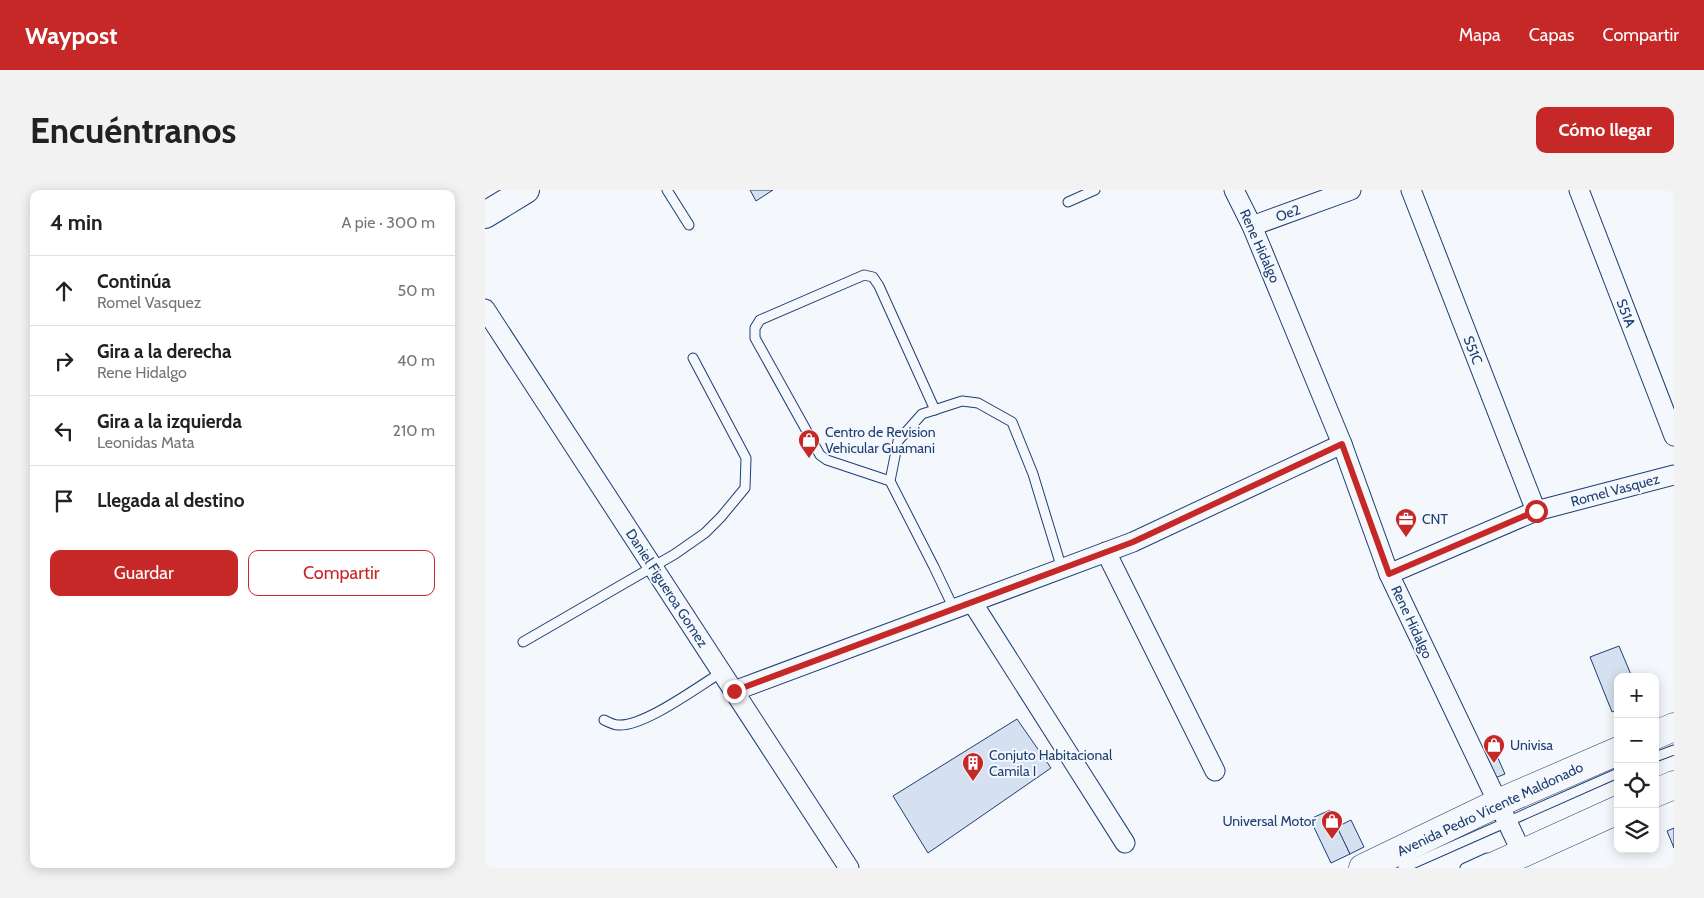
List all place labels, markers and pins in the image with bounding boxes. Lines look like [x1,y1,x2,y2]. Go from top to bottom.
place label: Centro de Revision Vehicular Guamani [825,423,936,457]
shop icon: Centro de Revision Vehicular Guamani [797,428,821,459]
office icon: CNT [1394,507,1418,538]
place label: CNT [1422,510,1448,528]
shop icon: Univisa [1482,733,1506,764]
place label: Univisa [1510,736,1553,754]
place label: Conjuto Habitacional Camila I [989,746,1113,780]
building icon: Conjuto Habitacional Camila I [961,751,985,782]
shop icon: Universal Motor [1320,809,1344,840]
place label: Universal Motor [1222,812,1317,830]

